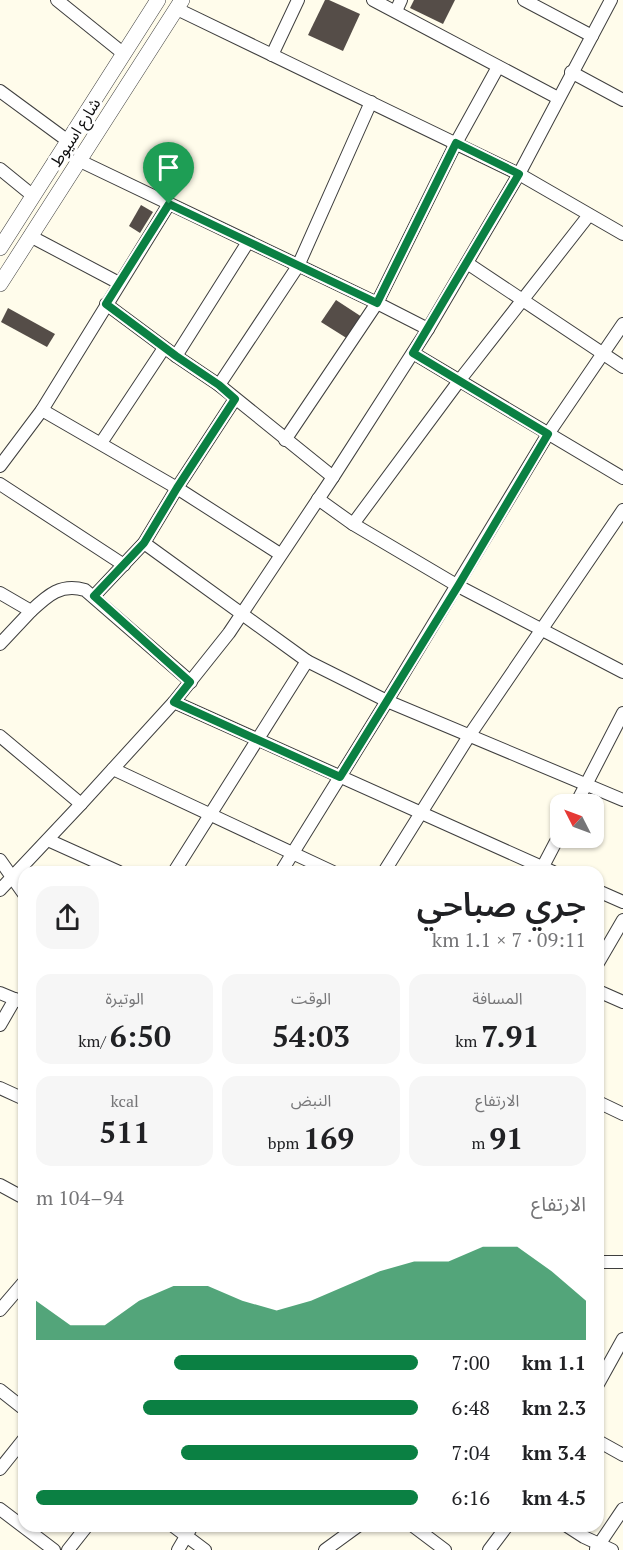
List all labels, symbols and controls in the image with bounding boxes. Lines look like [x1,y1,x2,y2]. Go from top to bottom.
street label: شارع اسيوط [45,93,107,172]
pin [143,142,194,204]
icon: arrive [152,151,185,184]
north arrow [550,794,604,848]
map controls [550,794,604,848]
text: جري صباحي [417,882,586,925]
button: share [36,886,99,949]
text: 09:11 · 7 × 1.1 km [432,926,586,953]
text: الوتيرة [105,987,144,1009]
text: الوقت [291,987,331,1009]
text: المسافة [472,987,523,1009]
text: 6:50 [110,1016,171,1056]
text: 54:03 [272,1016,350,1056]
text: 7.91 [481,1016,539,1056]
text: /km [78,1030,110,1052]
text: km [455,1030,481,1052]
text: النبض [291,1089,331,1111]
text: الارتفاع [475,1089,519,1111]
text: kcal [110,1090,139,1112]
text: 511 [99,1112,150,1152]
text: 169 [303,1118,354,1158]
text: 91 [489,1118,523,1158]
text: bpm [268,1132,303,1154]
text: m [472,1132,489,1154]
text: 94–104 m [36,1184,124,1211]
text: الارتفاع [531,1190,586,1217]
text: 7:00 [451,1349,490,1376]
text: 1.1 km [522,1349,586,1376]
text: 6:48 [451,1394,490,1421]
text: 2.3 km [522,1394,586,1421]
text: 7:04 [451,1439,490,1466]
text: 3.4 km [522,1439,586,1466]
text: 6:16 [451,1484,490,1511]
text: 4.5 km [522,1484,586,1511]

